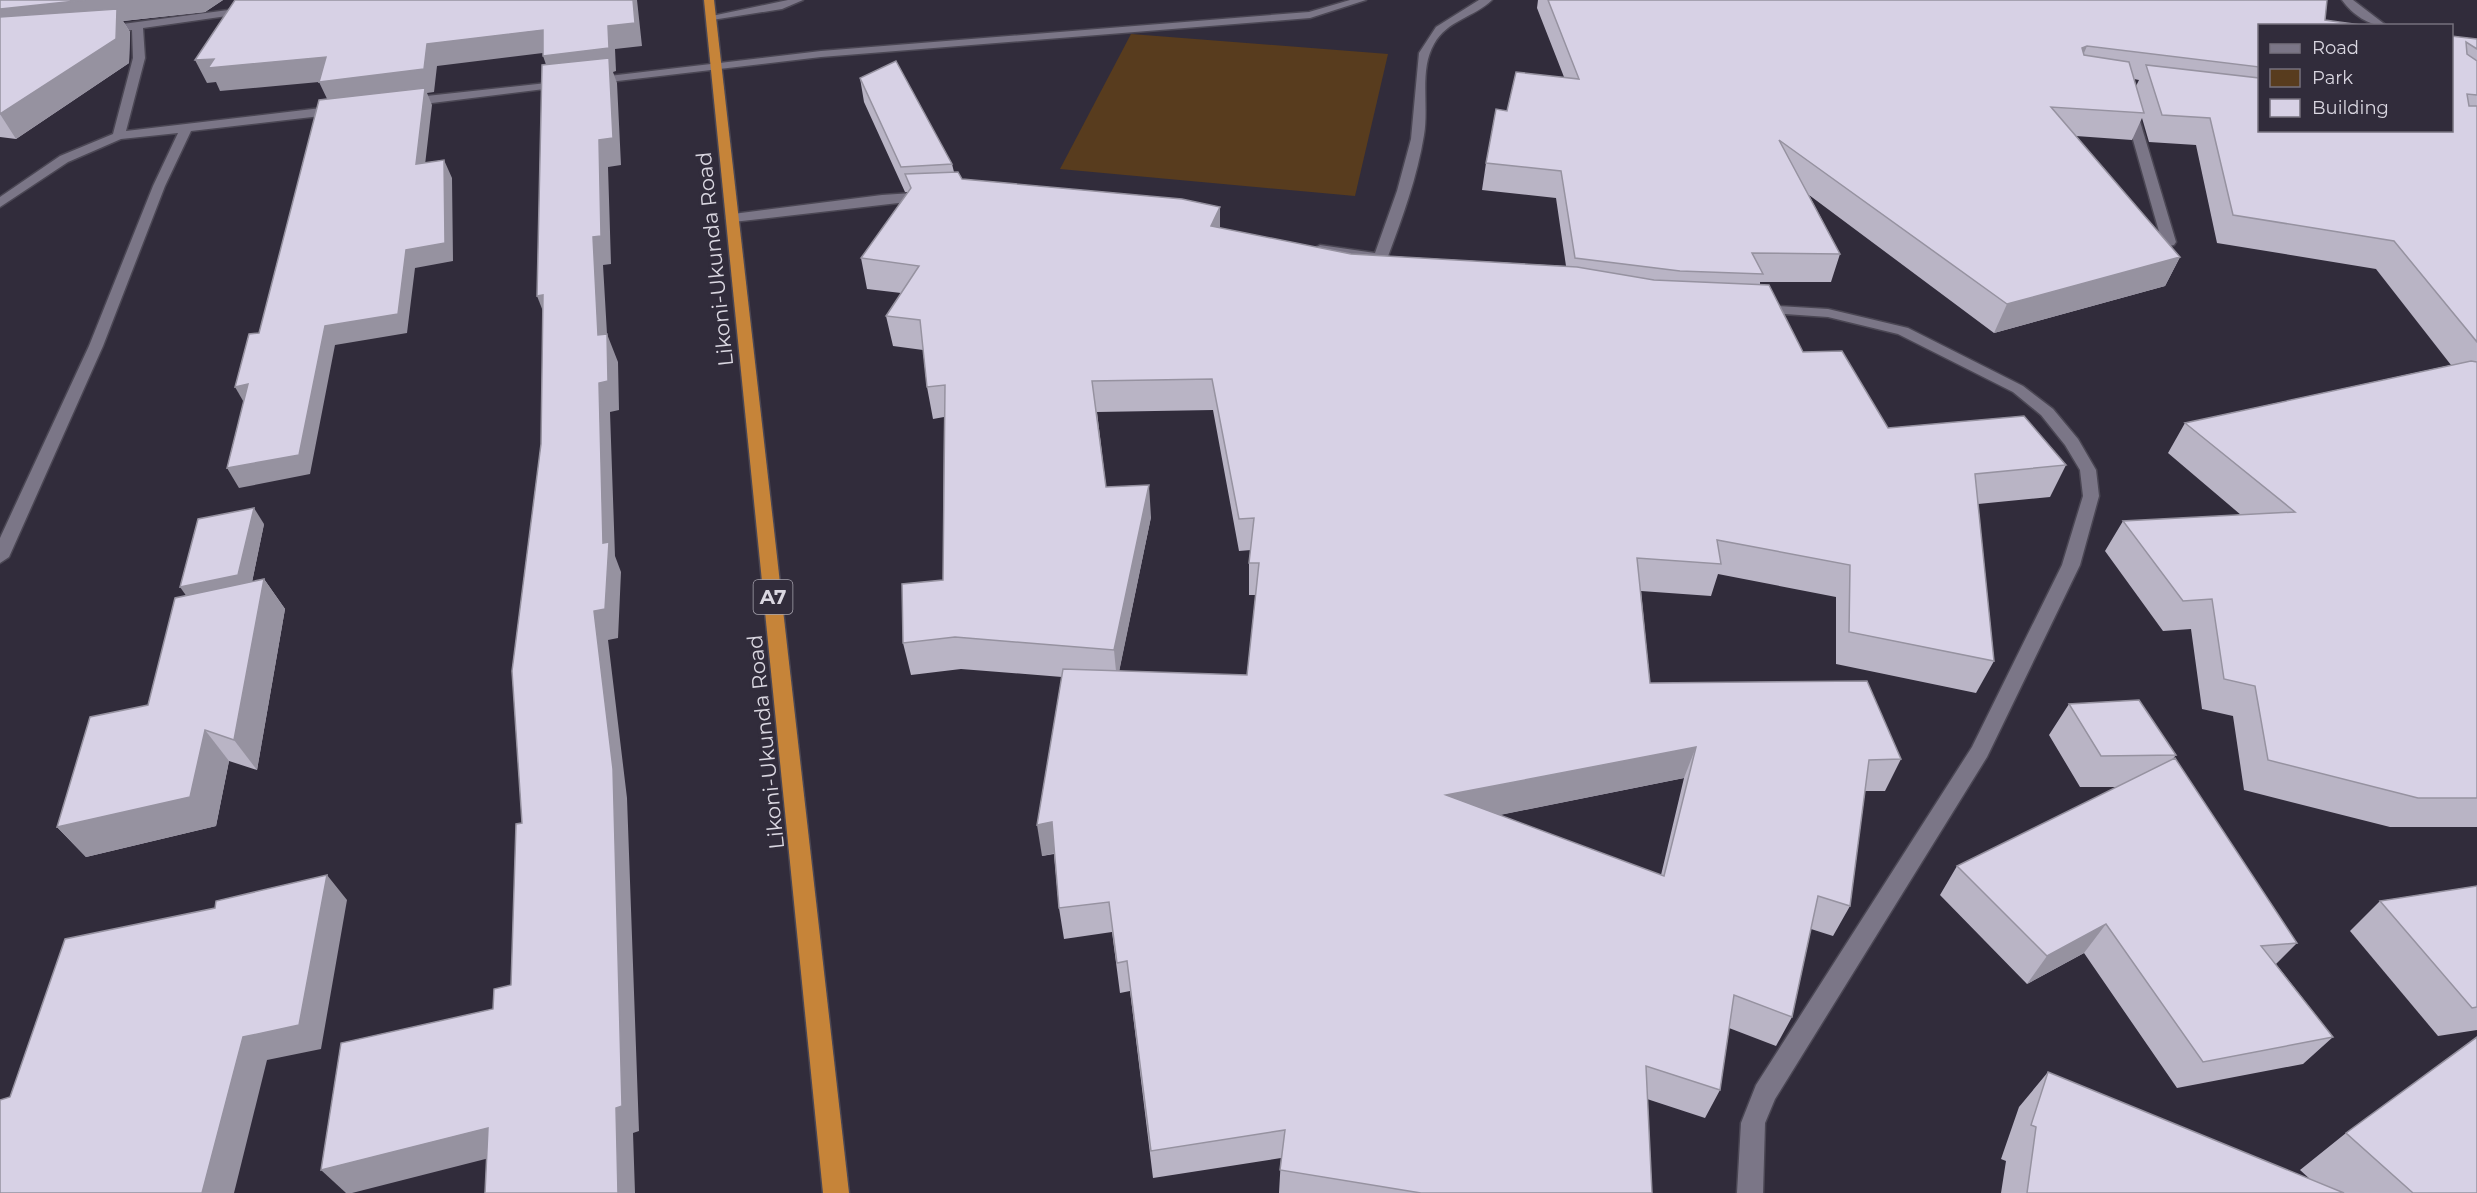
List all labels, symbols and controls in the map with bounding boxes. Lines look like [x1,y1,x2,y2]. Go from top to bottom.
legend [2258,24,2453,132]
text: Road [2312,37,2359,59]
text: Park [2312,67,2353,89]
text: Building [2312,97,2389,119]
street label: Likoni-Ukunda Road [691,151,738,368]
road number: A7 [754,580,792,614]
street label: Likoni-Ukunda Road [742,634,789,851]

